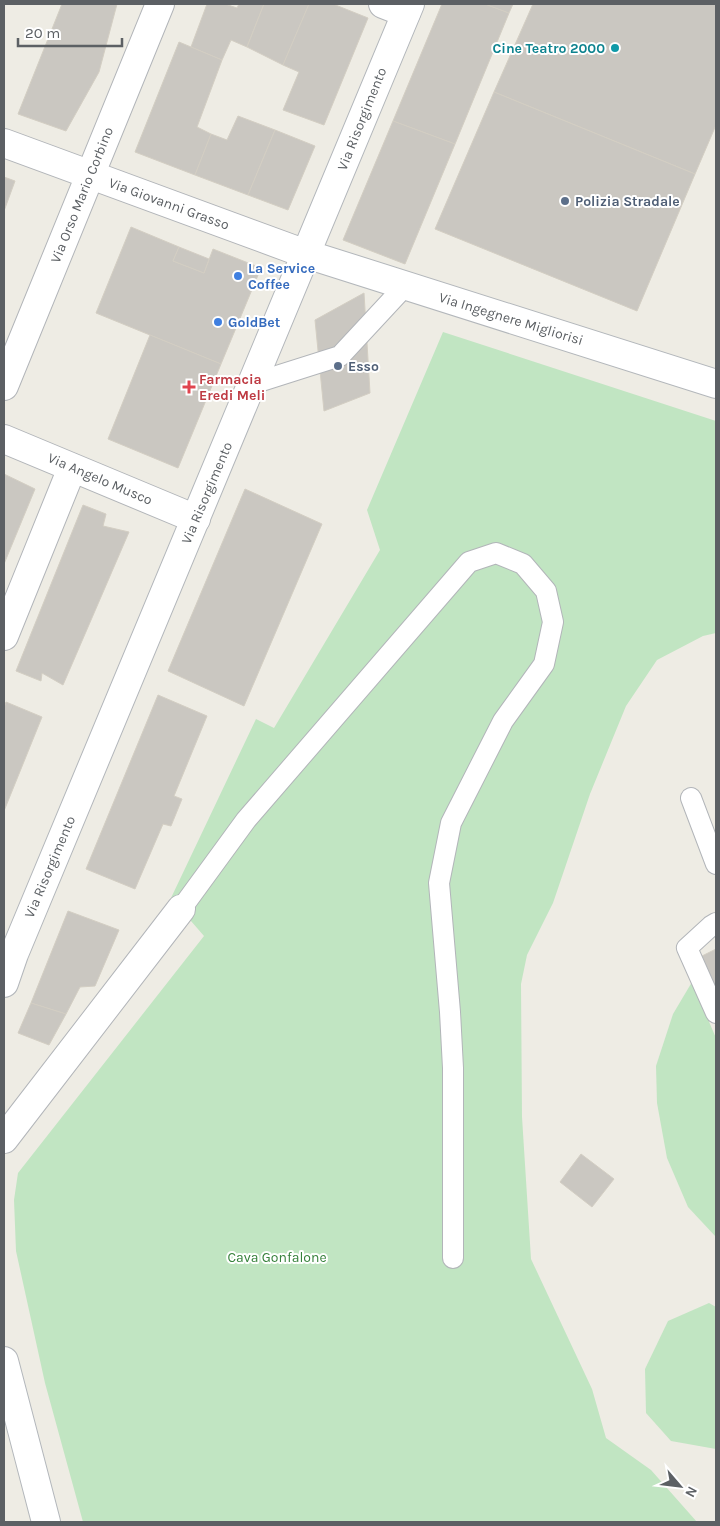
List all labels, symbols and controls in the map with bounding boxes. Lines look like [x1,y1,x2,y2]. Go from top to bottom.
scale bar [18,15,121,47]
text: 20 m [25,24,60,42]
place label: Cine Teatro 2000 [492,40,605,57]
marker: Cine Teatro 2000 [609,42,621,54]
street label: Via Risorgimento [334,65,390,173]
street label: Via Orso Mario Corbino [47,125,117,265]
street label: Via Giovanni Grasso [106,174,232,234]
place label: Polizia Stradale [575,193,680,210]
marker: Polizia Stradale [559,195,571,207]
place label: La Service Coffee [248,260,315,293]
marker: La Service Coffee [232,270,244,282]
street label: Via Ingegnere Migliorisi [437,289,585,349]
place label: GoldBet [228,314,281,331]
marker: GoldBet [212,316,224,328]
place label: Esso [348,358,379,375]
marker: Esso [332,360,344,372]
place label: Farmacia Eredi Meli [199,371,265,404]
marker: Farmacia Eredi Meli [183,381,195,393]
street label: Via Risorgimento [178,439,236,547]
street label: Via Angelo Musco [45,449,155,509]
street label: Via Risorgimento [21,813,79,921]
park label: Cava Gonfalone [227,1249,327,1266]
north arrow [655,1461,705,1511]
text: N [681,1483,701,1500]

